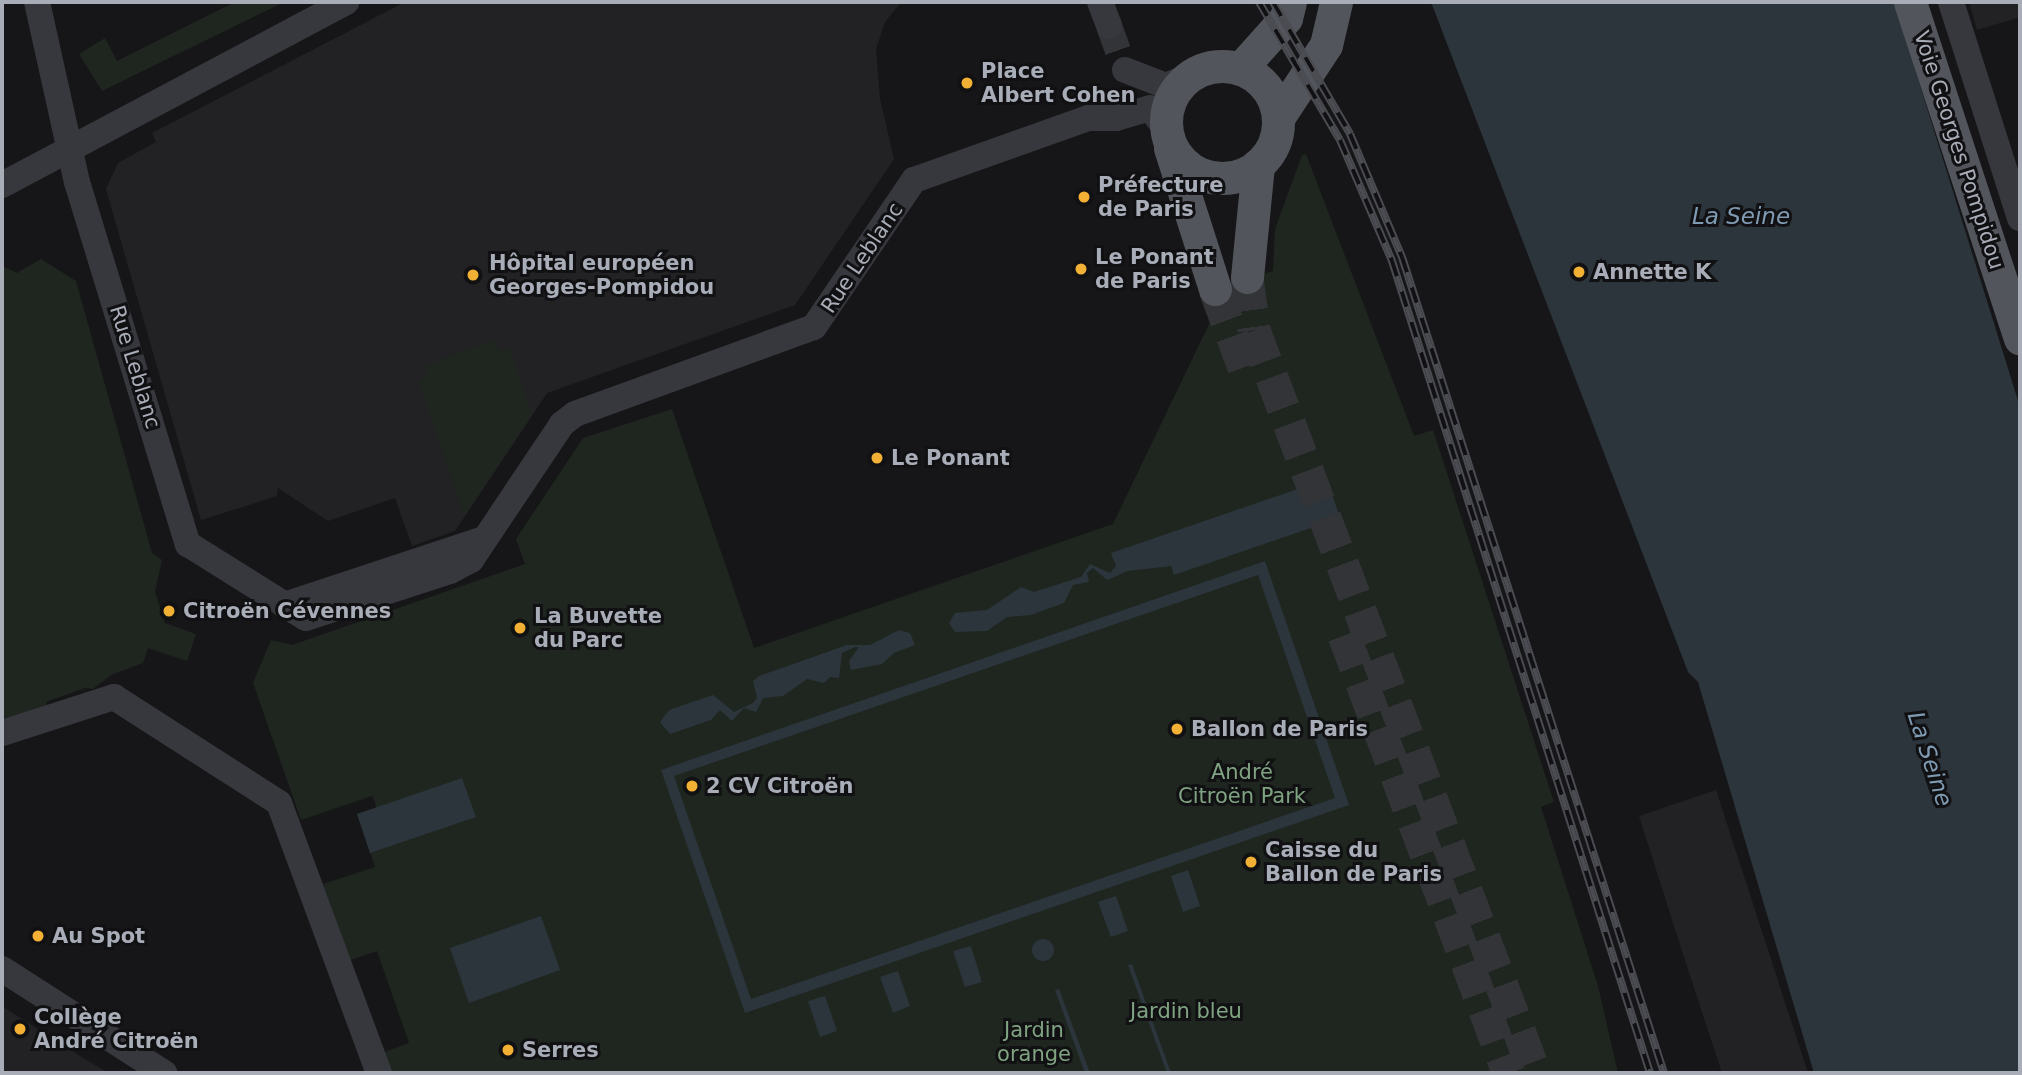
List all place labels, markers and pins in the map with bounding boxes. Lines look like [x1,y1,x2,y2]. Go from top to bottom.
place label: Place Albert Cohen [981,58,1135,108]
marker: Place Albert Cohen [959,75,975,91]
place label: Préfecture de Paris [1098,172,1223,222]
marker: Préfecture de Paris [1076,189,1092,205]
place label: Le Ponant de Paris [1095,244,1214,294]
place label: Hôpital européen Georges-Pompidou [489,250,714,300]
place label: Annette K [1593,259,1711,285]
marker: Le Ponant de Paris [1073,261,1089,277]
marker: Annette K [1571,264,1587,280]
marker: Hôpital européen Georges-Pompidou [463,265,483,285]
place label: Le Ponant [891,445,1010,471]
marker: Le Ponant [869,450,885,466]
place label: Citroën Cévennes [183,598,391,624]
marker: Citroën Cévennes [161,603,177,619]
place label: La Buvette du Parc [534,603,662,653]
marker: La Buvette du Parc [512,620,528,636]
place label: Ballon de Paris [1191,716,1368,742]
marker: Ballon de Paris [1169,721,1185,737]
place label: 2 CV Citroën [706,773,854,799]
marker: 2 CV Citroën [684,778,700,794]
place label: Caisse du Ballon de Paris [1265,837,1442,887]
marker: Caisse du Ballon de Paris [1243,854,1259,870]
place label: Au Spot [52,923,145,949]
marker: Au Spot [30,928,46,944]
place label: Collège André Citroën [34,1004,199,1054]
marker: Collège André Citroën [12,1021,28,1037]
place label: Serres [522,1037,599,1063]
marker: Serres [500,1042,516,1058]

